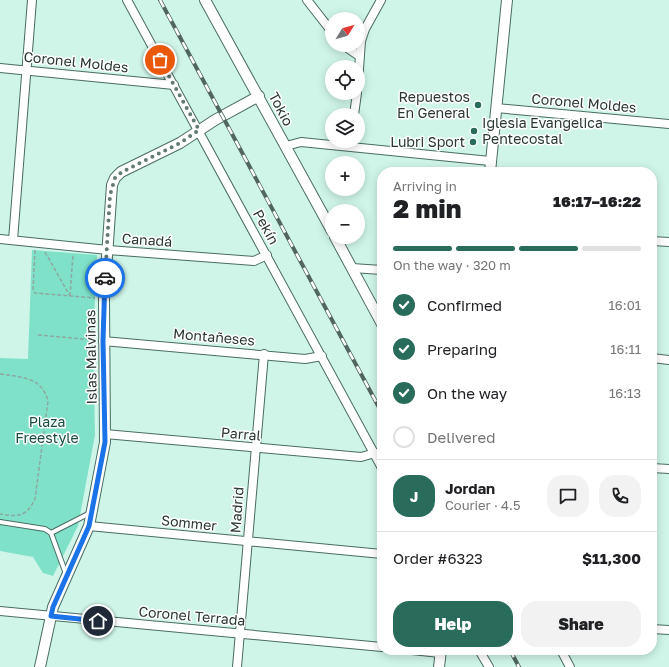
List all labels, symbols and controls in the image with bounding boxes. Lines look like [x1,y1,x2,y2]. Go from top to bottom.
north arrow [325,12,365,52]
map controls [325,12,365,244]
pin [143,43,177,77]
street label: Coronel Moldes [23,48,129,75]
icon: bag [149,49,171,71]
button: locate [325,60,365,100]
place label: Repuestos En General [397,88,470,121]
street label: Tokio [266,89,297,129]
street label: Coronel Moldes [531,89,637,116]
marker: Repuestos En General [473,100,483,110]
button: layers [325,108,365,148]
place label: Iglesia Evangelica Pentecostal [482,114,603,147]
marker: Iglesia Evangelica Pentecostal [469,126,479,136]
place label: Lubri Sport [390,133,465,150]
marker: Lubri Sport [468,137,478,147]
button: + [325,156,365,196]
text: Arriving in [393,178,457,194]
text: 16:17–16:22 [553,192,641,210]
text: 2 min [393,193,461,224]
button: − [325,204,365,244]
street label: Pekín [250,206,283,247]
street label: Canadá [121,229,173,250]
text: On the way · 320 m [393,257,511,273]
courier [85,258,125,298]
icon: car [94,267,116,289]
icon: check [393,294,415,316]
text: Confirmed [427,296,502,314]
text: 16:01 [609,297,641,313]
street label: Islas Malvinas [81,309,100,405]
street label: Montañeses [172,324,256,349]
icon: check [393,338,415,360]
text: Preparing [427,340,497,358]
text: 16:11 [610,341,641,357]
icon: check [393,382,415,404]
text: On the way [427,384,507,402]
text: 16:13 [609,385,641,401]
park label: Plaza Freestyle [15,413,79,446]
street label: Parral [220,423,262,444]
text: Delivered [427,428,495,446]
button: chat [547,475,589,517]
button: phone [599,475,641,517]
text: Jordan [445,479,495,497]
street label: Madrid [226,486,247,534]
text: J [410,487,418,505]
text: Courier · 4.5 [445,497,520,513]
street label: Sommer [160,511,218,534]
text: Order #6323 [393,549,483,567]
text: $11,300 [582,549,641,567]
button: Help [393,601,513,647]
button: Share [521,601,641,647]
street label: Coronel Terrada [138,602,246,629]
pin [81,604,115,638]
icon: home [87,610,109,632]

